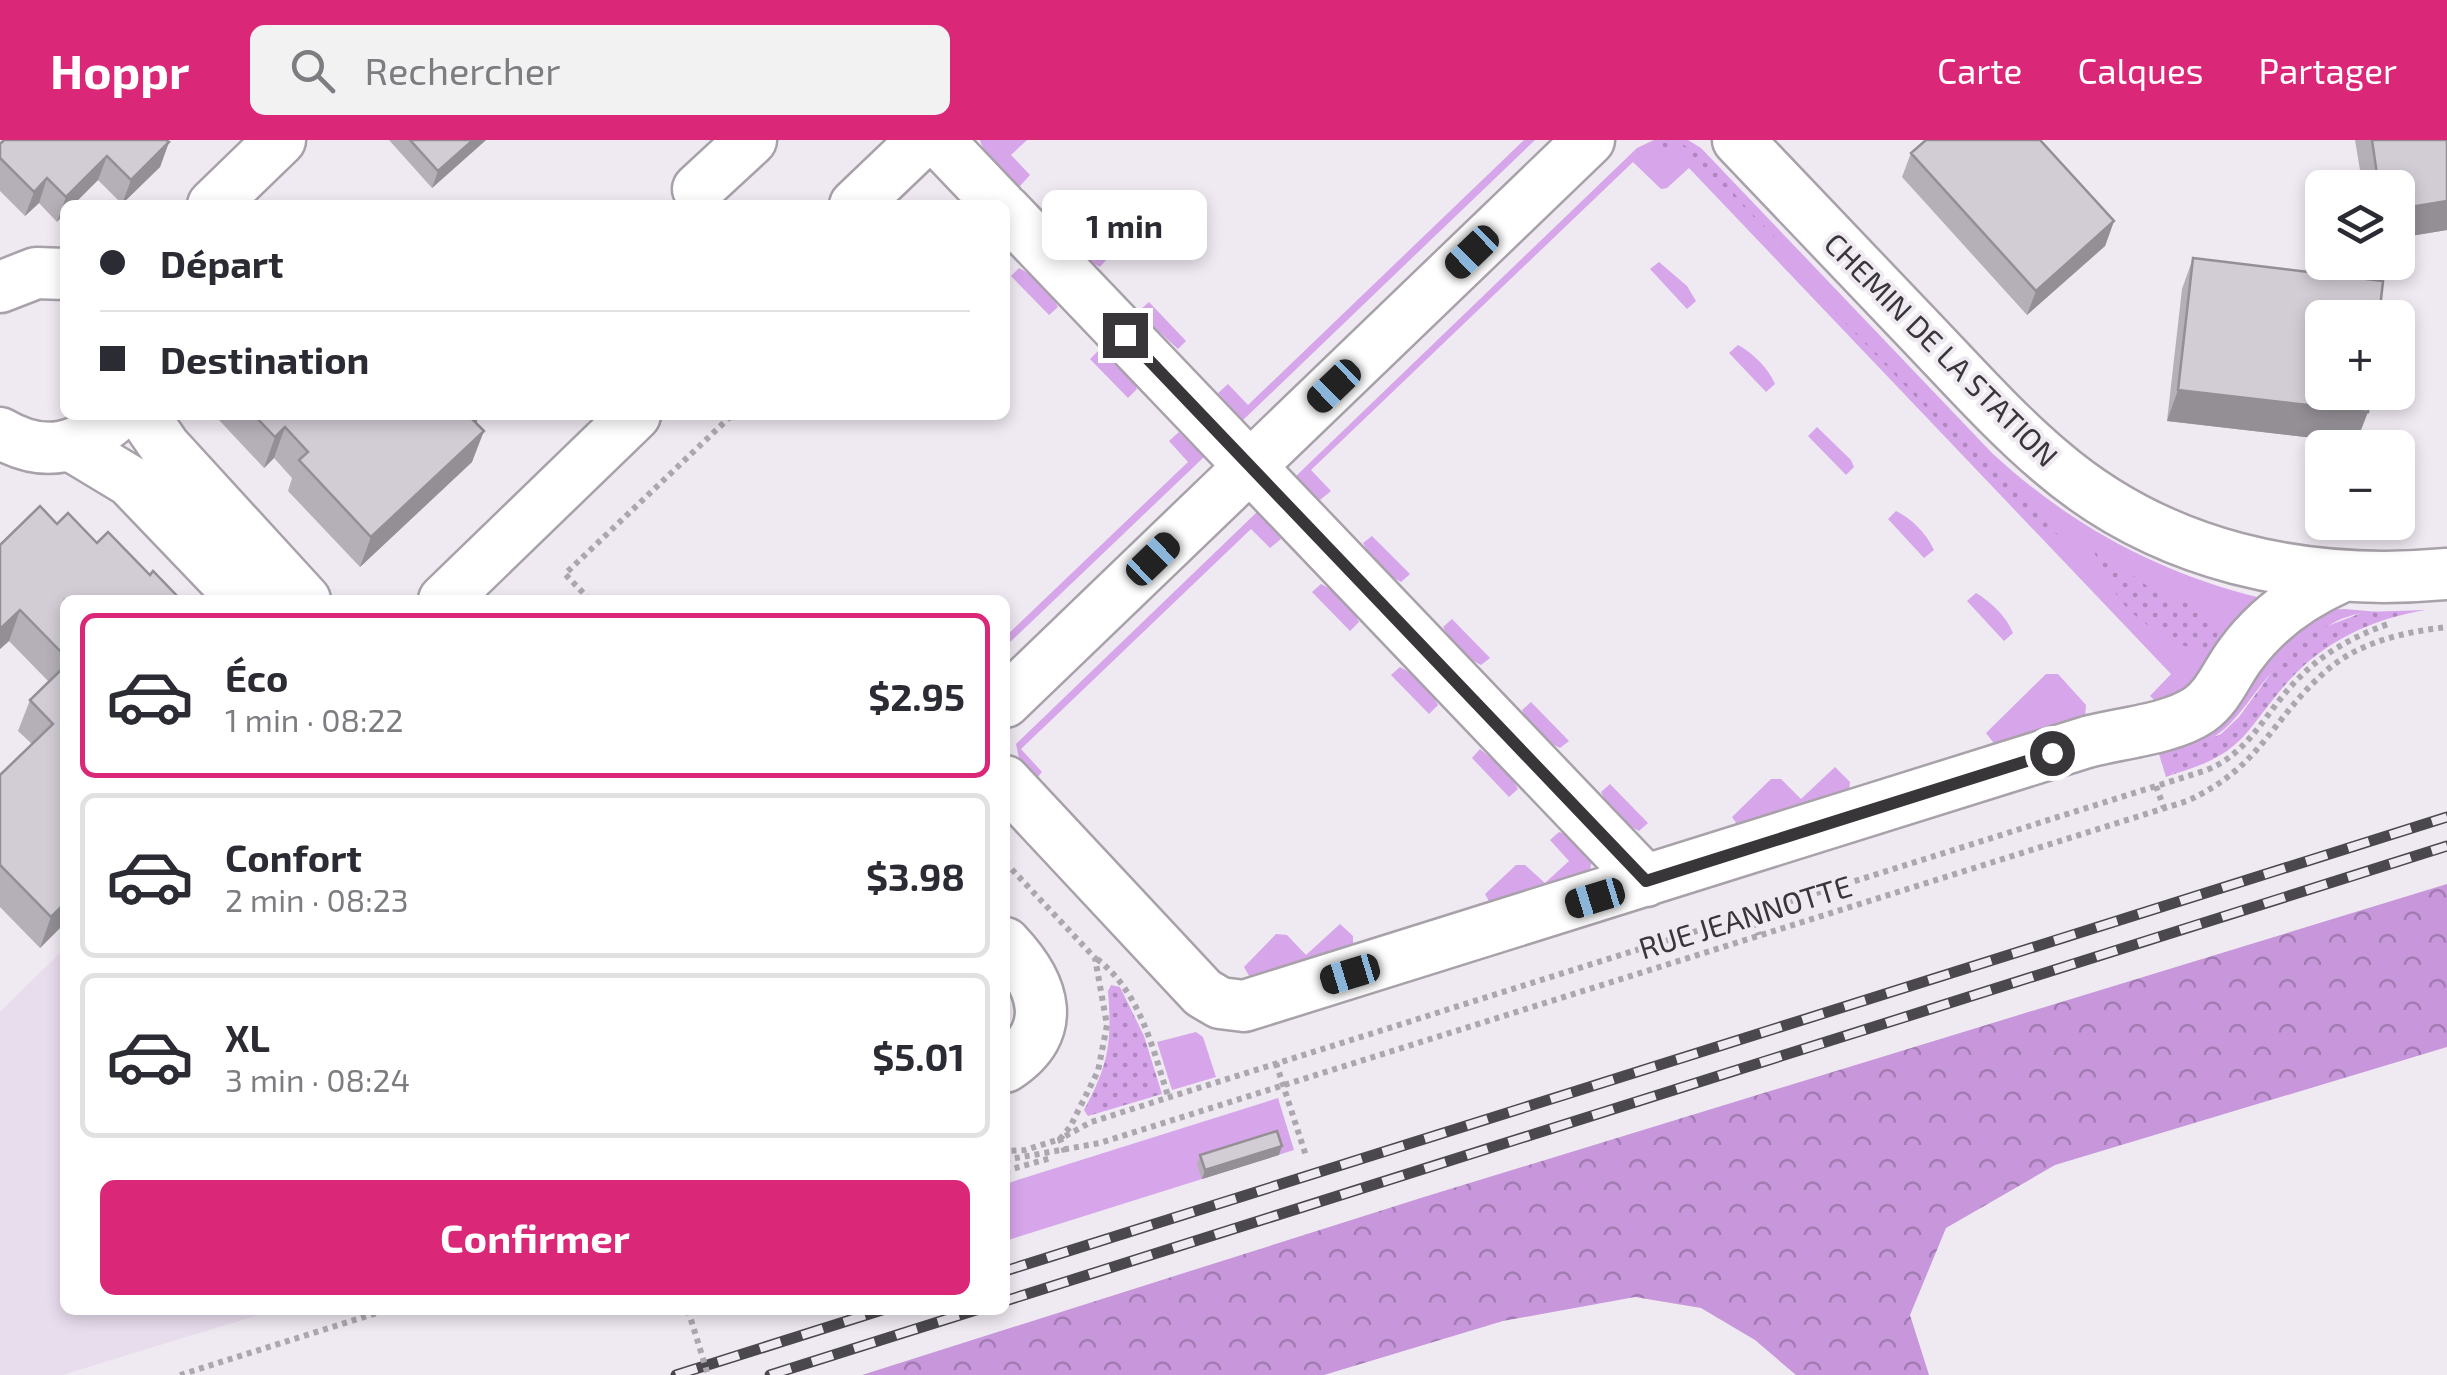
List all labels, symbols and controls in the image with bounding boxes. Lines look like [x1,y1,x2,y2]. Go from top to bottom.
search box [250,25,950,115]
text: Hoppr [50,41,190,99]
icon: search [285,43,340,98]
text: Rechercher [365,47,560,93]
text: Carte [1937,49,2022,91]
text: Calques [2077,49,2203,91]
text: Partager [2258,49,2397,91]
map controls [2305,170,2415,540]
button: layers [2305,170,2415,280]
callout: 1 min [1042,190,1208,260]
text: 1 min [1086,206,1163,244]
car [1440,220,1504,284]
street label: CHEMIN DE LA STATION [1818,225,2066,473]
text: Départ [160,240,284,286]
button: + [2305,300,2415,410]
route end [1103,313,1148,358]
text: Destination [160,336,369,382]
car [1302,354,1366,418]
button: − [2305,430,2415,540]
car [1121,527,1185,591]
icon: car [105,651,195,741]
text: Éco [225,654,288,700]
text: $2.95 [868,673,965,719]
text: 1 min · 08:22 [225,700,404,738]
route start [2030,731,2075,776]
icon: car [105,831,195,921]
text: Confort [225,834,362,880]
text: $3.98 [866,853,965,899]
street label: RUE JEANNOTTE [1634,867,1856,965]
car [1562,875,1628,921]
text: 2 min · 08:23 [225,880,409,918]
car [1317,951,1383,997]
icon: car [105,1011,195,1101]
text: XL [225,1014,270,1060]
text: $5.01 [872,1033,965,1079]
text: 3 min · 08:24 [225,1060,410,1098]
button: Confirmer [100,1180,970,1295]

